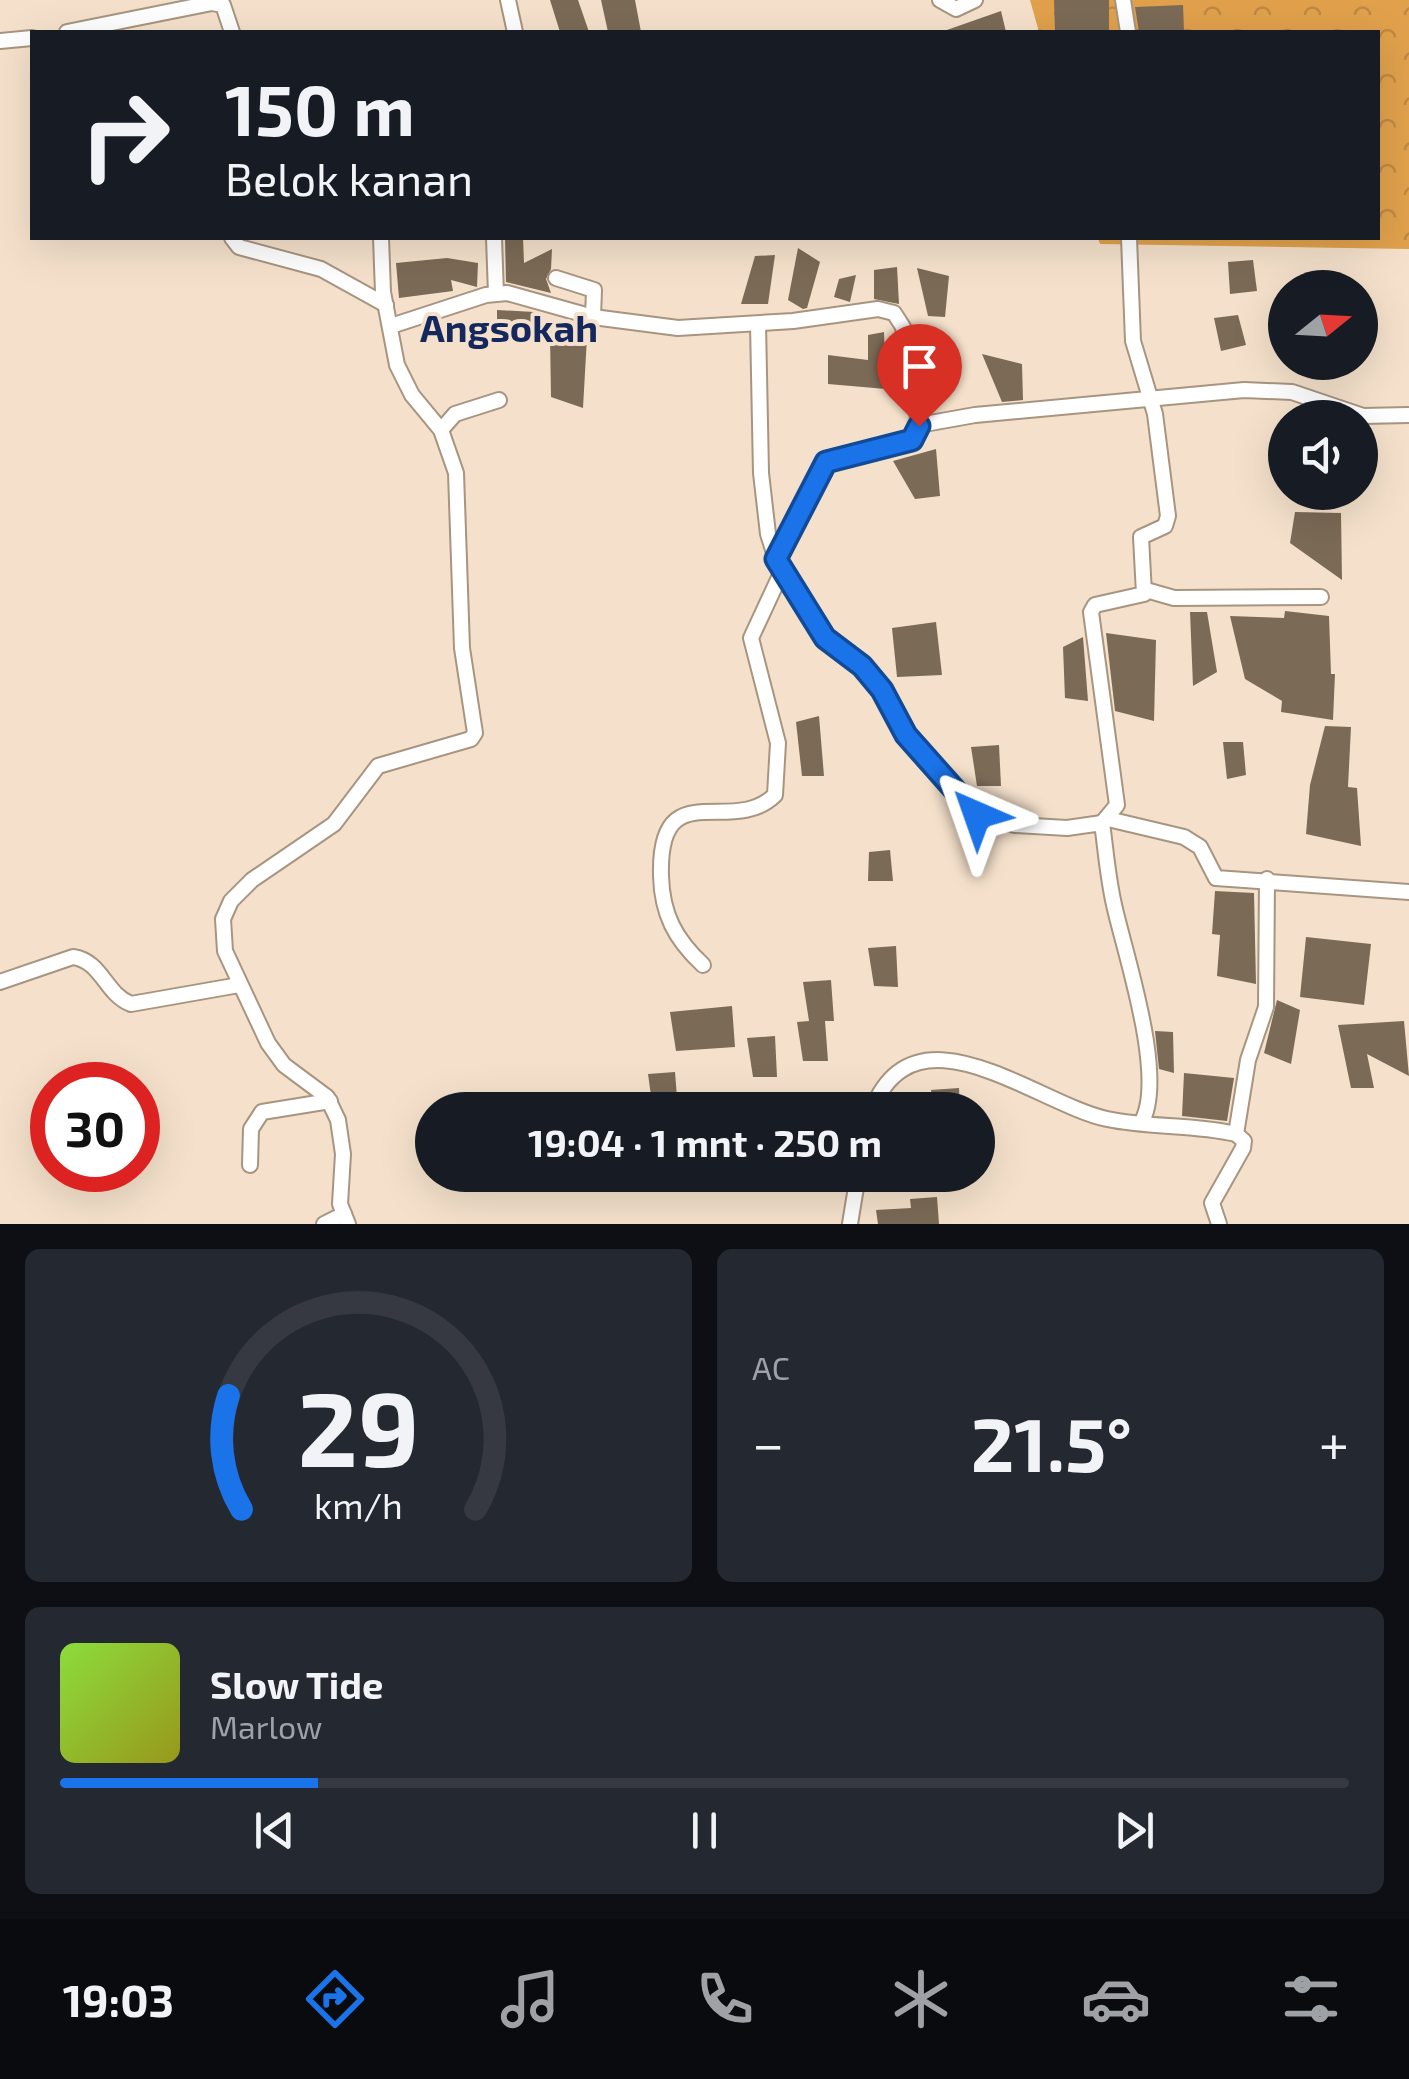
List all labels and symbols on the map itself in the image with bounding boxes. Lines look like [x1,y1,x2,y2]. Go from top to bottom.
north arrow [1268,270,1378,380]
district label: Angsokah [420,304,598,350]
pin [877,324,962,427]
position arrow [925,763,1029,867]
speed limit sign: 30 [30,1062,160,1192]

